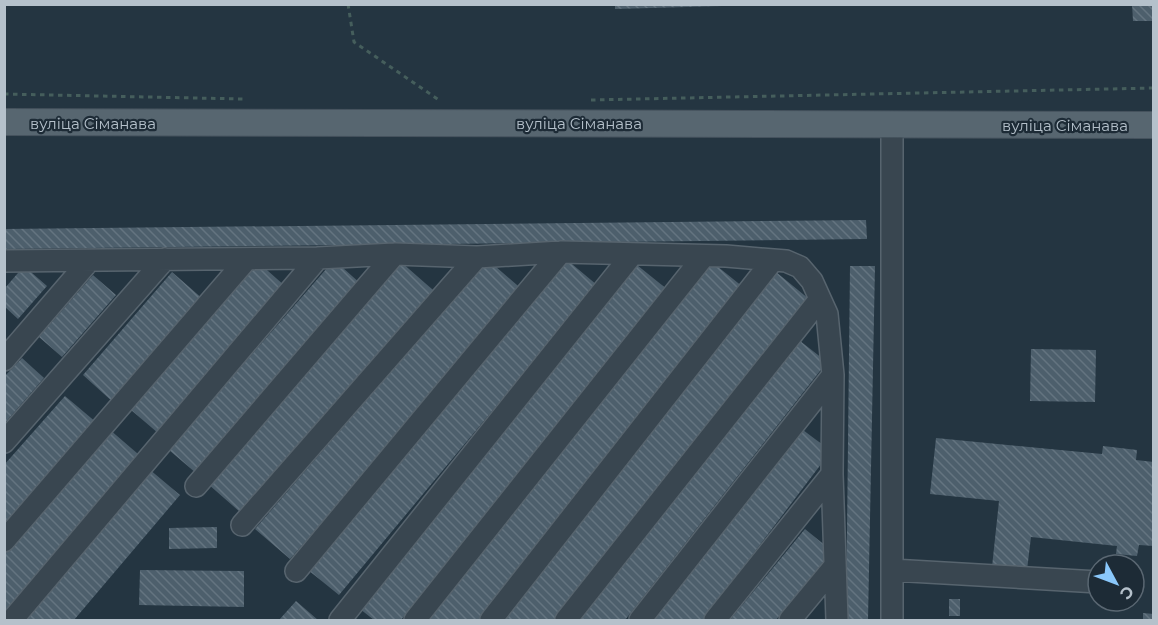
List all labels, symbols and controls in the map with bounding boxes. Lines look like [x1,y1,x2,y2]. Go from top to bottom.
street label: вуліца Сіманава [30,114,156,133]
street label: вуліца Сіманава [516,114,642,133]
street label: вуліца Сіманава [1002,116,1128,135]
north arrow [1086,553,1146,613]
text: С [1116,582,1138,603]

